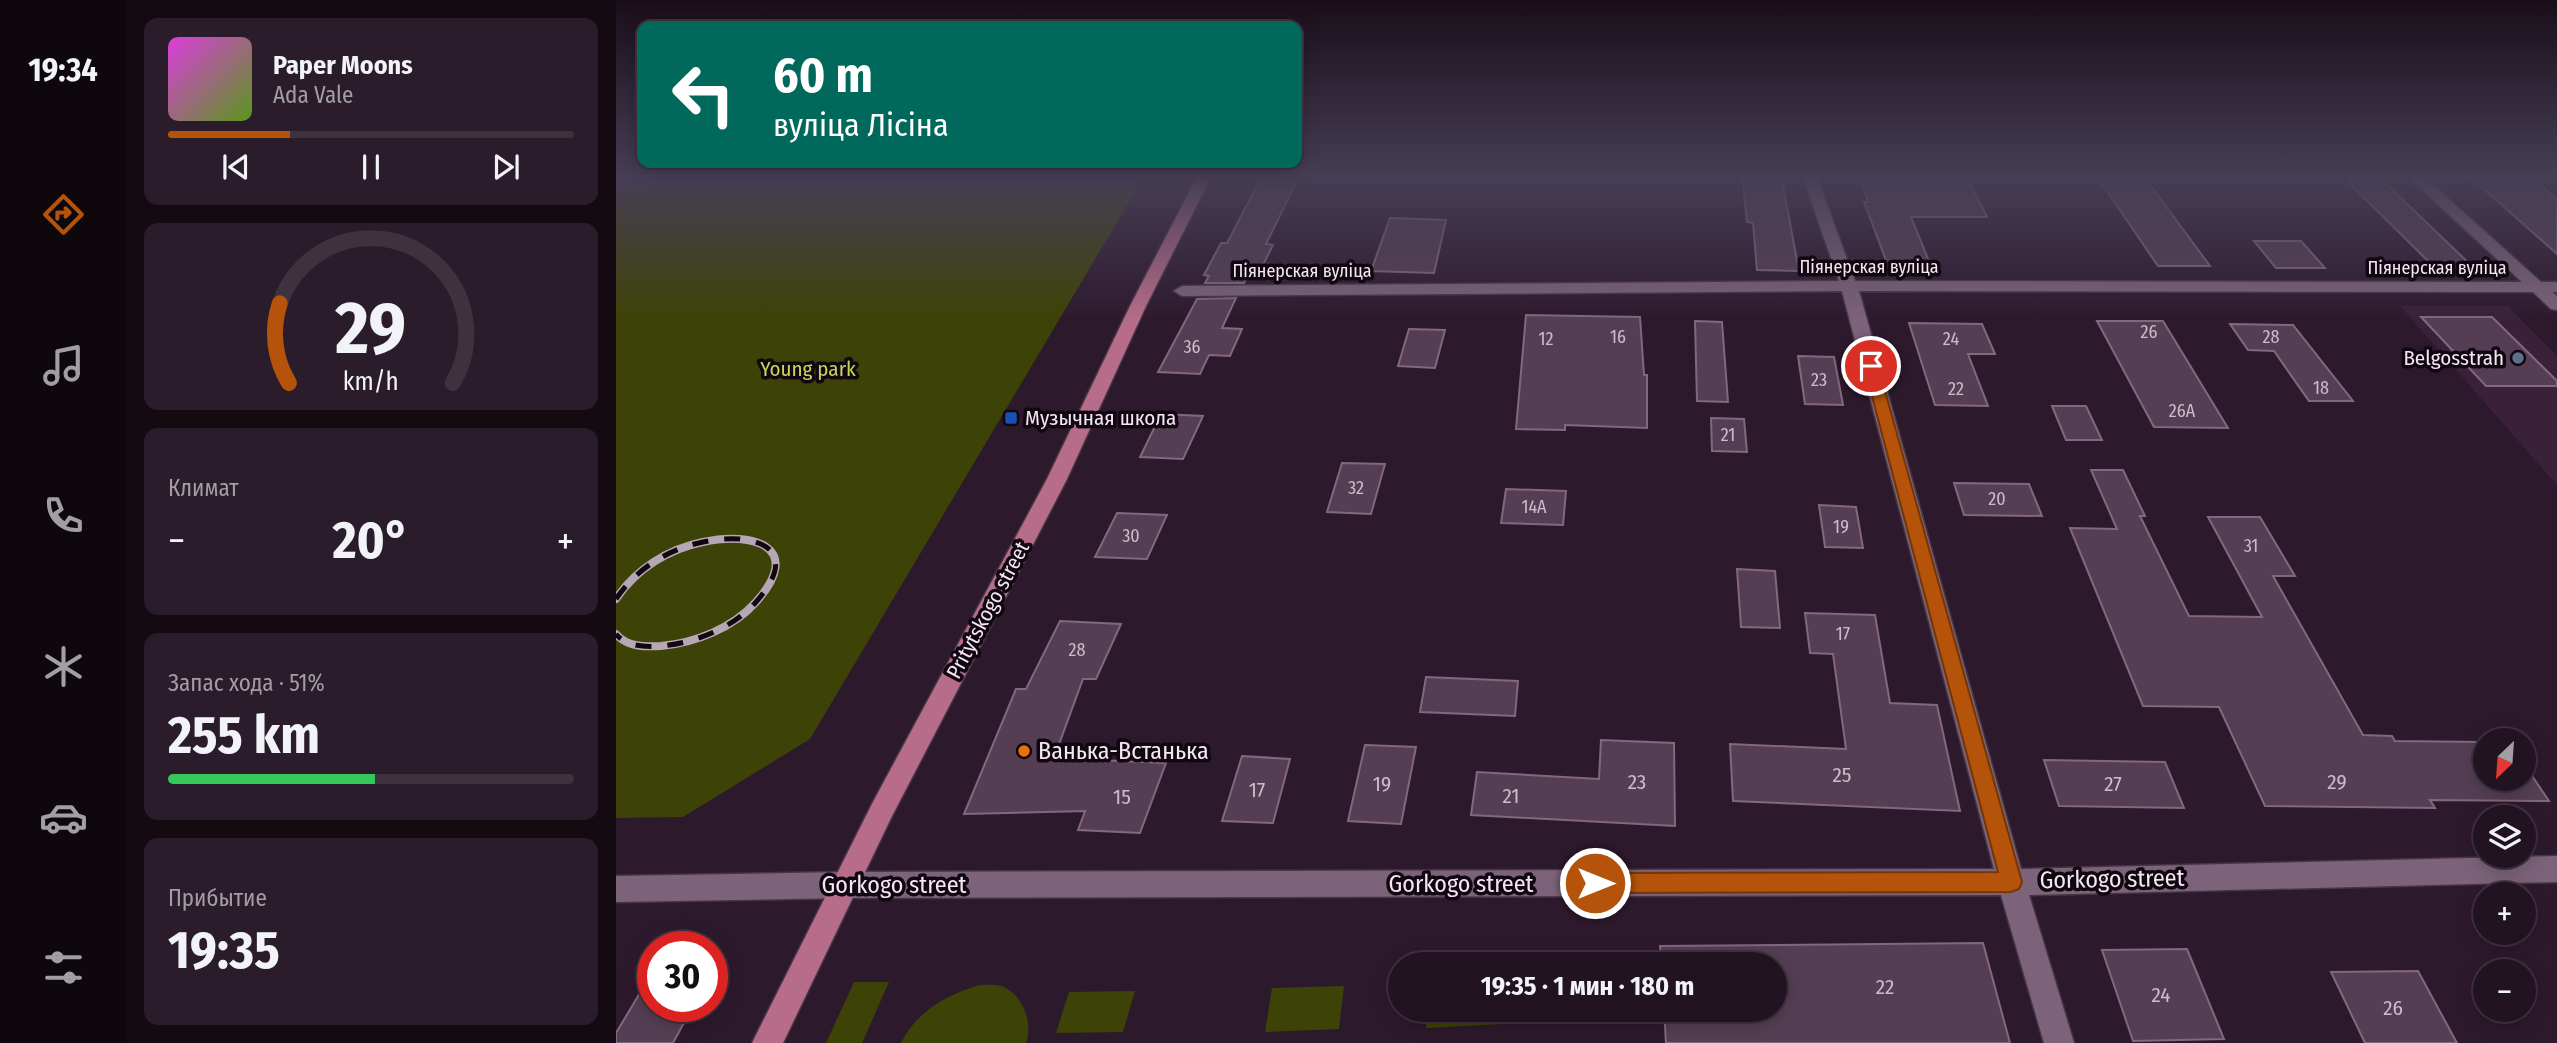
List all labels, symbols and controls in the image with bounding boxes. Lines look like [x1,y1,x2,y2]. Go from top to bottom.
text: 60 m [773,46,873,105]
icon: left [658,49,749,140]
text: Paper Moons [273,50,413,81]
text: 19:34 [28,51,98,89]
text: Ada Vale [273,81,353,109]
text: вуліца Лісіна [773,106,949,144]
icon: previous [217,148,255,186]
icon: pause [352,148,390,186]
icon: next [487,148,525,186]
icon: directions [39,190,88,239]
street label: Піянерская вуліца [1800,256,1939,278]
street label: Піянерская вуліца [2368,257,2507,279]
street label: Піянерская вуліца [1233,260,1372,282]
text: 29 [335,285,406,372]
house number: 26 [2141,321,2158,343]
house number: 16 [1610,326,1626,348]
house number: 28 [2263,326,2279,348]
house number: 12 [1539,328,1554,350]
house number: 24 [1943,328,1959,350]
house number: 36 [1183,336,1201,358]
pin [1841,336,1901,396]
icon: music [39,341,88,390]
place label: Belgosstrah [2403,345,2504,371]
icon: arrive [1852,347,1890,385]
marker: Belgosstrah [2510,350,2526,366]
park label: Young park [760,356,856,382]
text: km/h [343,366,399,396]
house number: 23 [1811,369,1827,391]
house number: 18 [2313,377,2329,399]
house number: 22 [1948,378,1964,400]
house number: 26А [2169,400,2196,422]
place label: Музычная школа [1025,405,1176,431]
marker: Музычная школа [1003,410,1019,426]
house number: 21 [1721,424,1735,446]
text: Климат [168,474,239,502]
house number: 32 [1348,477,1364,499]
house number: 20 [1988,488,2006,510]
icon: phone [39,491,88,540]
house number: 14А [1521,496,1547,518]
text: 20° [333,509,409,572]
house number: 19 [1833,516,1849,538]
text: − [168,518,185,564]
text: + [557,518,574,564]
house number: 30 [1122,525,1140,547]
house number: 31 [2244,535,2258,557]
street label: Pritytskogo street [941,537,1035,683]
house number: 17 [1836,623,1850,645]
house number: 28 [1069,639,1085,661]
icon: climate [39,642,88,691]
text: Запас хода · 51% [168,669,325,697]
text: 255 km [168,704,320,767]
north arrow [2473,728,2536,791]
map controls [2473,728,2536,1022]
place label: Ванька-Встанька [1038,737,1209,765]
marker: Ванька-Встанька [1016,743,1032,759]
house number: 25 [1833,762,1851,788]
house number: 23 [1628,769,1646,795]
house number: 29 [2327,769,2347,795]
house number: 19 [1373,771,1391,797]
house number: 27 [2104,771,2122,797]
house number: 17 [1249,777,1265,803]
house number: 21 [1503,783,1520,809]
house number: 15 [1113,784,1131,810]
icon: car [39,793,88,842]
button: layers [2473,805,2536,868]
position arrow [1558,846,1632,920]
street label: Gorkogo street [2039,864,2185,894]
street label: Gorkogo street [1389,870,1534,898]
street label: Gorkogo street [822,871,967,899]
button: + [2473,882,2536,945]
text: Прибытие [168,884,267,912]
text: 19:35 [168,919,280,982]
speed limit sign: 30 [637,931,728,1022]
icon: filters [39,943,88,992]
button: − [2473,959,2536,1022]
text: 19:35 · 1 мин · 180 m [1481,971,1694,1002]
house number: 22 [1876,974,1894,1000]
house number: 24 [2151,982,2171,1008]
house number: 26 [2383,995,2403,1021]

